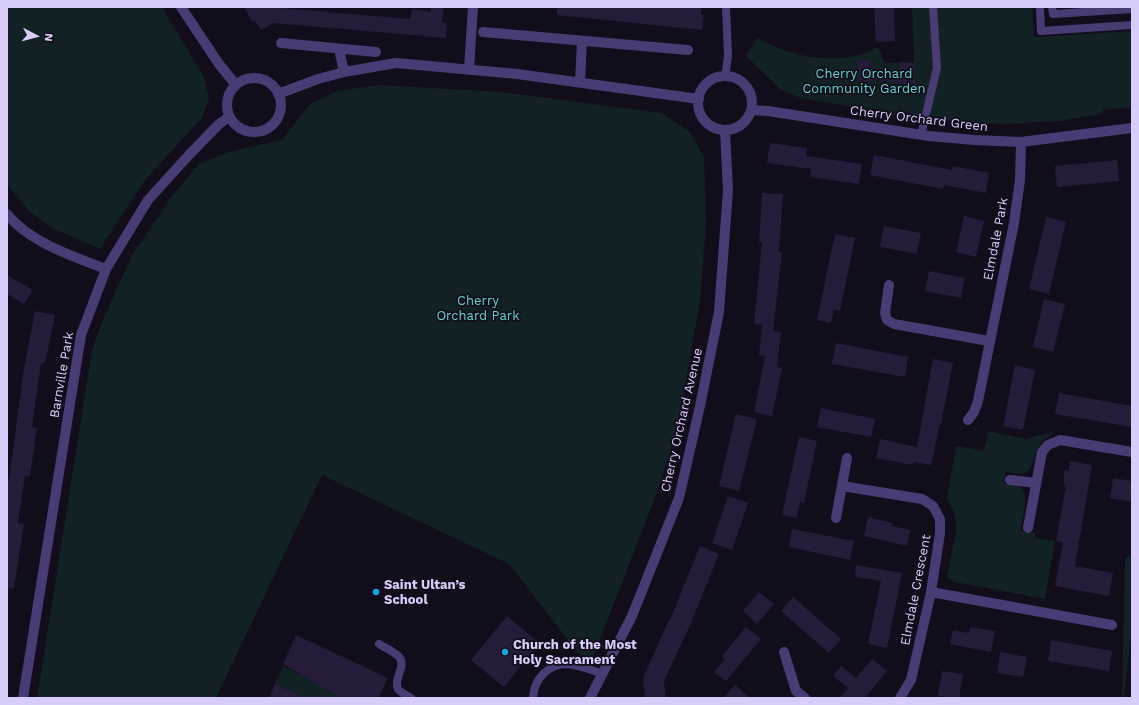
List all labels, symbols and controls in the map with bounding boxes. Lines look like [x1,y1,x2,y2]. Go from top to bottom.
north arrow [16,16,56,56]
text: N [42,33,55,42]
park label: Cherry Orchard Community Garden [802,66,926,97]
street label: Cherry Orchard Green [849,103,989,135]
street label: Elmdale Park [980,196,1012,282]
park label: Cherry Orchard Park [436,293,520,324]
street label: Barnville Park [47,331,77,419]
street label: Cherry Orchard Avenue [658,346,706,494]
street label: Elmdale Crescent [898,533,934,647]
place label: Saint Ultan’s School [384,577,465,608]
marker: Saint Ultan’s School [371,587,381,597]
place label: Church of the Most Holy Sacrament [513,637,637,668]
marker: Church of the Most Holy Sacrament [500,647,510,657]

